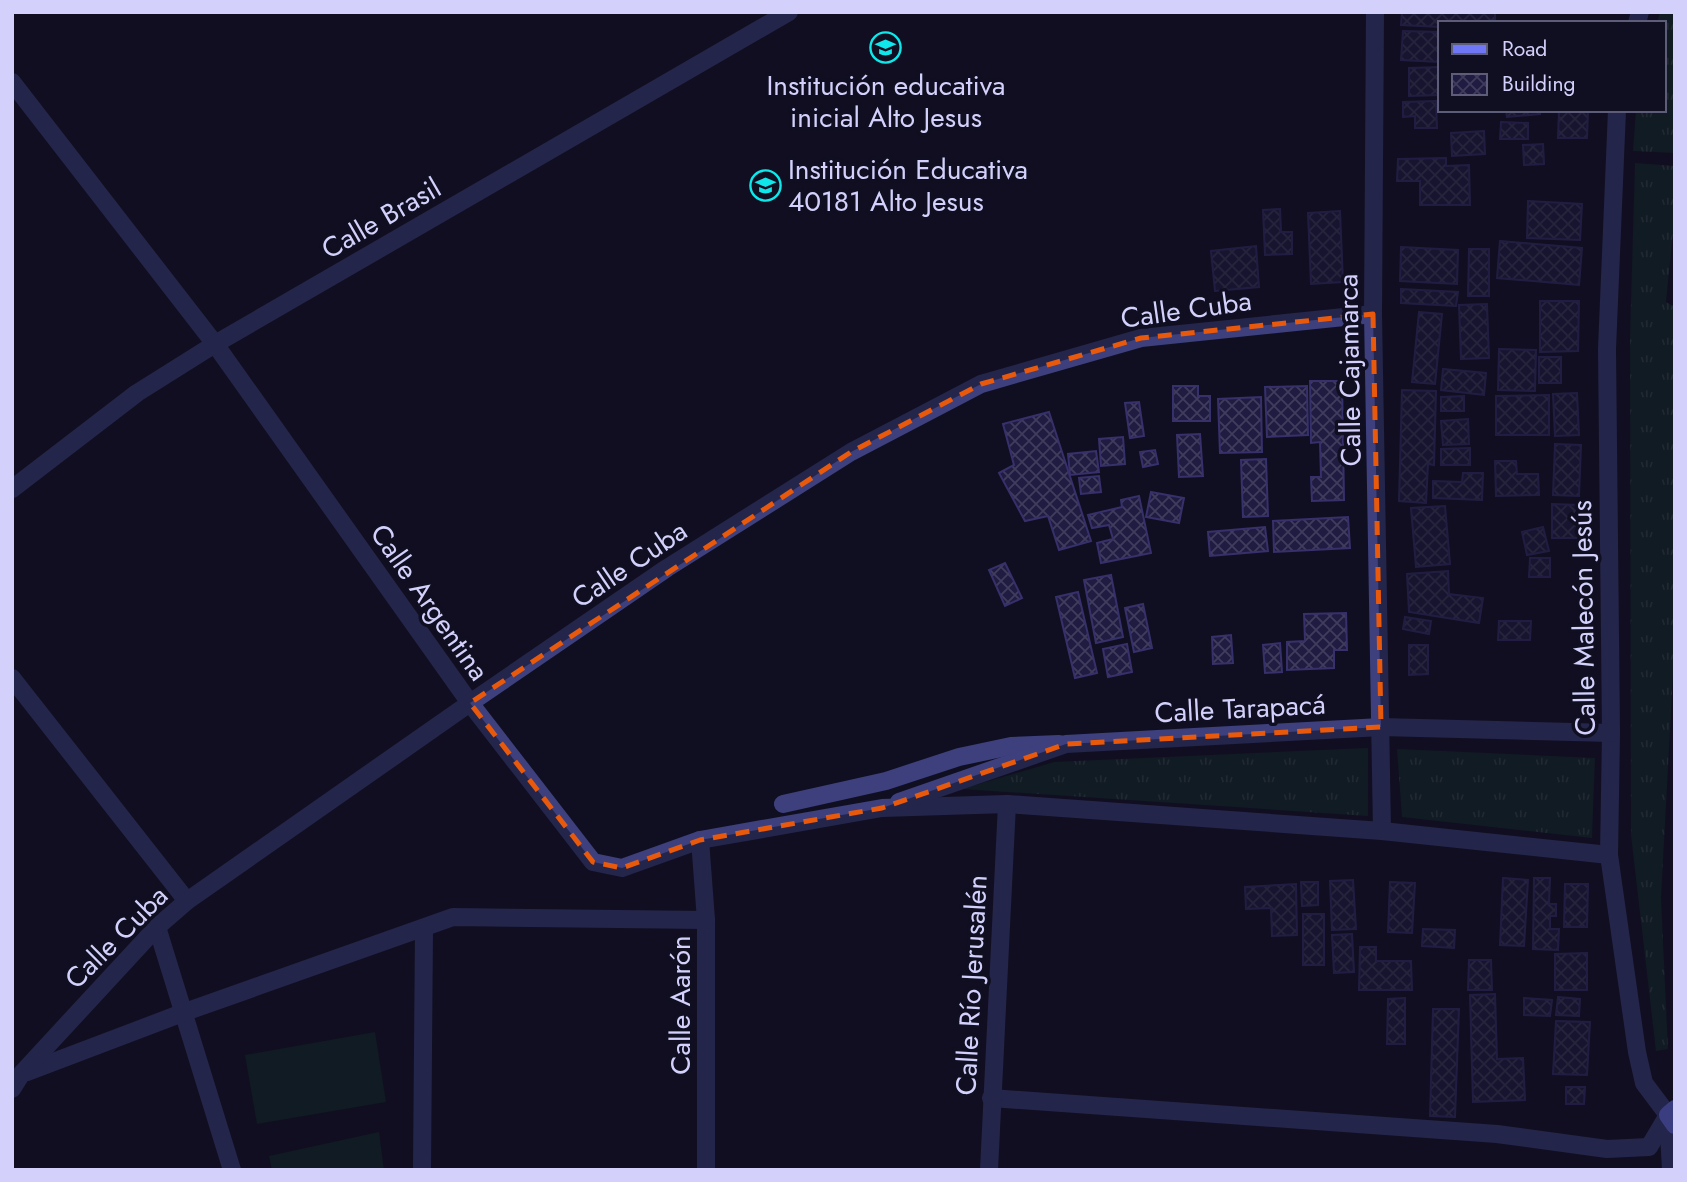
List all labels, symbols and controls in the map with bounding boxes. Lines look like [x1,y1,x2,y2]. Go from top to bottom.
legend [1438,21,1666,112]
school or university icon: Institución educativa inicial Alto Jesus [869,31,903,65]
text: Road [1502,34,1547,64]
place label: Institución educativa inicial Alto Jesus [766,65,1006,138]
text: Building [1502,69,1575,99]
place label: Institución Educativa 40181 Alto Jesus [788,149,1028,222]
street label: Calle Brasil [314,168,449,269]
school or university icon: Institución Educativa 40181 Alto Jesus [748,168,782,202]
street label: Calle Cajamarca [1327,273,1372,467]
street label: Calle Cuba [1118,280,1254,339]
street label: Calle Malecón Jesús [1561,500,1606,736]
street label: Calle Cuba [563,511,695,618]
street label: Calle Argentina [360,515,499,689]
street label: Calle Tarapacá [1153,684,1327,733]
street label: Calle Río Jerusalén [945,874,998,1096]
street label: Calle Cuba [55,876,177,998]
street label: Calle Aarón [660,935,701,1075]

